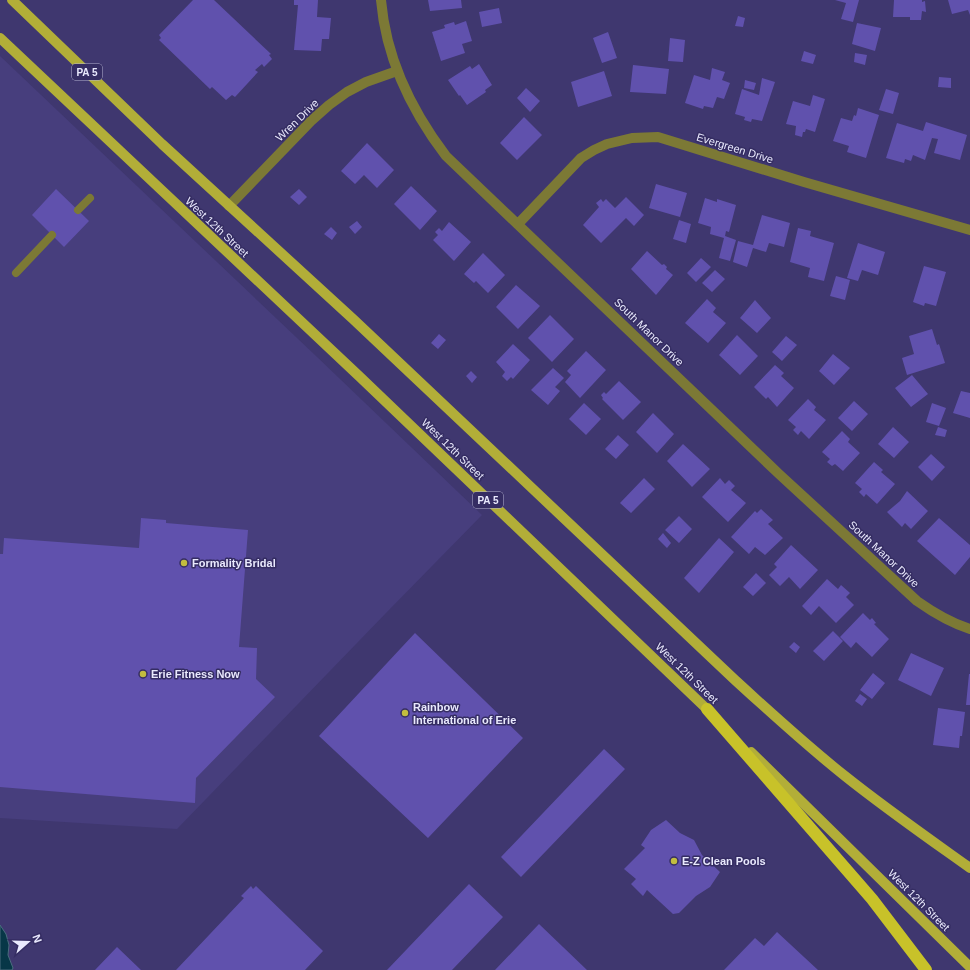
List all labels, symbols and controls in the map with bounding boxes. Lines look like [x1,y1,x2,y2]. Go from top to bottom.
road number: PA 5 [72,64,102,80]
street label: Wren Drive [273,97,321,143]
street label: Evergreen Drive [695,131,775,165]
street label: West 12th Street [183,195,251,259]
street label: South Manor Drive [612,296,686,368]
street label: West 12th Street [419,416,487,482]
road number: PA 5 [473,492,503,508]
street label: South Manor Drive [846,518,922,590]
place label: Formality Bridal [192,557,276,569]
marker: Formality Bridal [179,558,189,568]
street label: West 12th Street [653,640,721,706]
place label: Erie Fitness Now [151,668,240,680]
marker: Erie Fitness Now [138,669,148,679]
place label: Rainbow International of Erie [413,701,516,726]
marker: Rainbow International of Erie [400,708,410,718]
place label: E-Z Clean Pools [682,855,766,867]
marker: E-Z Clean Pools [669,856,679,866]
street label: West 12th Street [886,867,952,933]
north arrow [8,922,48,962]
text: N [30,933,44,944]

